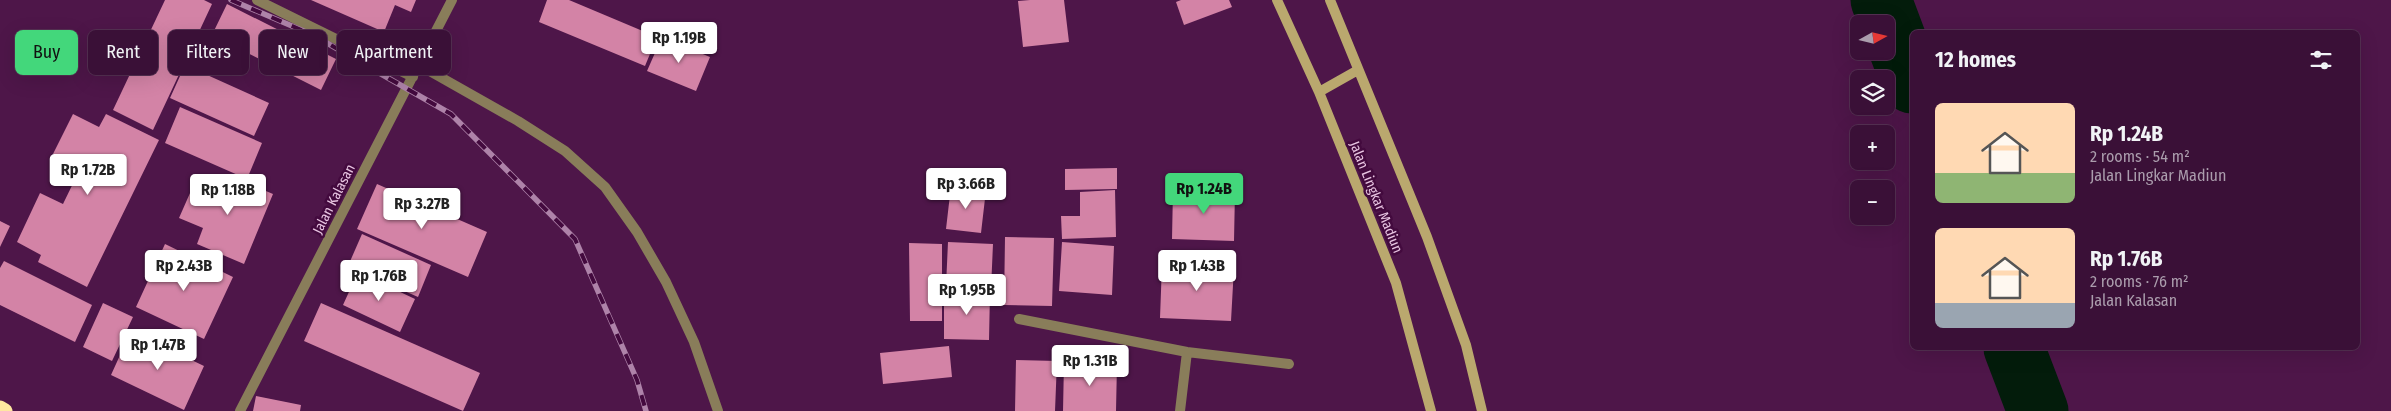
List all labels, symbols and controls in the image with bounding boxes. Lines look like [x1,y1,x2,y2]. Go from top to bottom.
north arrow [1850,15,1895,60]
map controls [1850,15,1895,225]
pin: Rp 1.19B [627,22,731,64]
text: Rp 1.19B [652,28,706,47]
chip: Buy [15,30,78,75]
chip: Rent [88,30,158,75]
chip: Filters [168,30,249,75]
chip: New [259,30,327,75]
chip: Apartment [337,30,451,75]
icon: filters [2307,46,2335,74]
text: 12 homes [1935,47,2016,73]
button: layers [1850,70,1895,115]
text: Rp 1.24B [2090,121,2163,147]
icon: home [1975,123,2035,183]
button: + [1850,125,1895,170]
street label: Jalan Lingkar Madiun [1346,139,1406,255]
text: 2 rooms · 54 m² [2090,147,2190,166]
pin: Rp 1.72B [36,154,140,196]
text: Rp 1.72B [61,160,115,179]
street label: Jalan Kalasan [309,161,359,237]
text: Jalan Lingkar Madiun [2090,166,2226,185]
pin: Rp 3.66B [914,168,1018,210]
pin: Rp 1.24B [1152,172,1256,215]
pin: Rp 1.18B [176,174,280,216]
text: Rp 3.66B [937,174,995,193]
text: Rp 1.24B [1176,179,1232,198]
text: Rp 1.18B [201,180,255,199]
button: − [1850,180,1895,225]
pin: Rp 3.27B [370,188,474,230]
text: Rp 3.27B [394,194,450,213]
text: Rp 1.76B [2090,246,2163,272]
icon: home [1975,248,2035,308]
pin: Rp 2.43B [132,250,236,292]
pin: Rp 1.43B [1145,250,1249,292]
text: Rp 2.43B [156,256,212,275]
text: Rp 1.43B [1169,256,1225,275]
pin: Rp 1.76B [327,260,431,302]
text: Rp 1.76B [351,266,407,285]
text: 2 rooms · 76 m² [2090,272,2189,291]
pin: Rp 1.95B [915,274,1019,316]
text: Rp 1.95B [939,280,995,299]
text: Jalan Kalasan [2090,291,2177,310]
pin: Rp 1.47B [106,328,210,371]
text: Rp 1.47B [131,335,185,354]
pin: Rp 1.31B [1038,344,1142,387]
text: Rp 1.31B [1063,351,1117,370]

